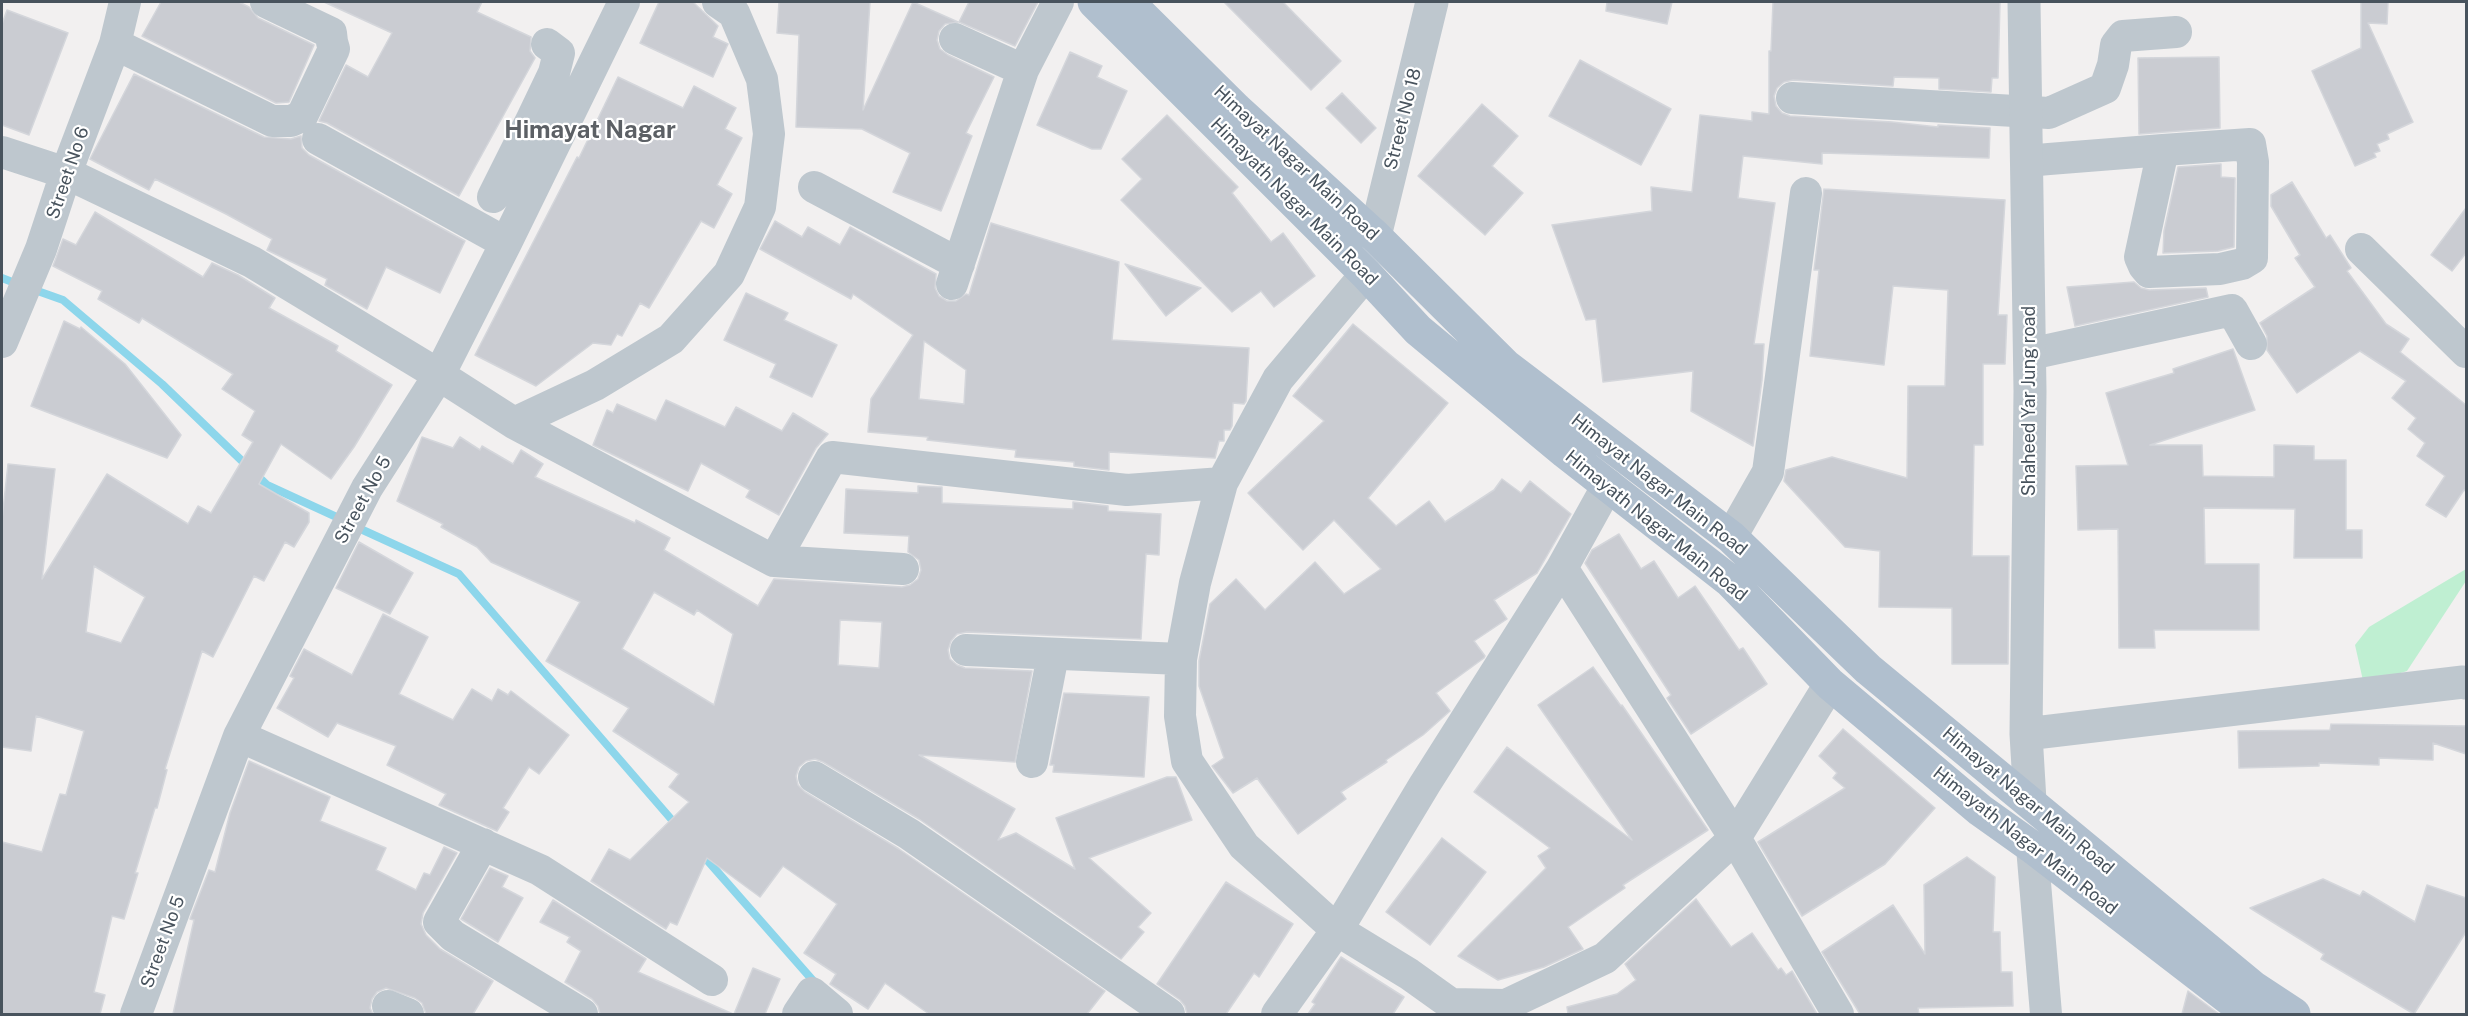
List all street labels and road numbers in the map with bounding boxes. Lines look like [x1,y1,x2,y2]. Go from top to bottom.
street label: Street No 18 [1380,66,1426,172]
street label: Himayat Nagar Main Road [1209,81,1383,245]
street label: Himayath Nagar Main Road [1206,114,1382,290]
street label: Street No 6 [42,124,94,222]
street label: Shaheed Yar Jung road [2018,306,2040,496]
street label: Himayat Nagar Main Road [1567,410,1751,560]
street label: Himayath Nagar Main Road [1561,446,1751,606]
street label: Street No 5 [330,453,396,547]
street label: Himayat Nagar Main Road [1938,723,2118,879]
street label: Himayath Nagar Main Road [1929,762,2121,920]
street label: Street No 5 [136,893,190,991]

